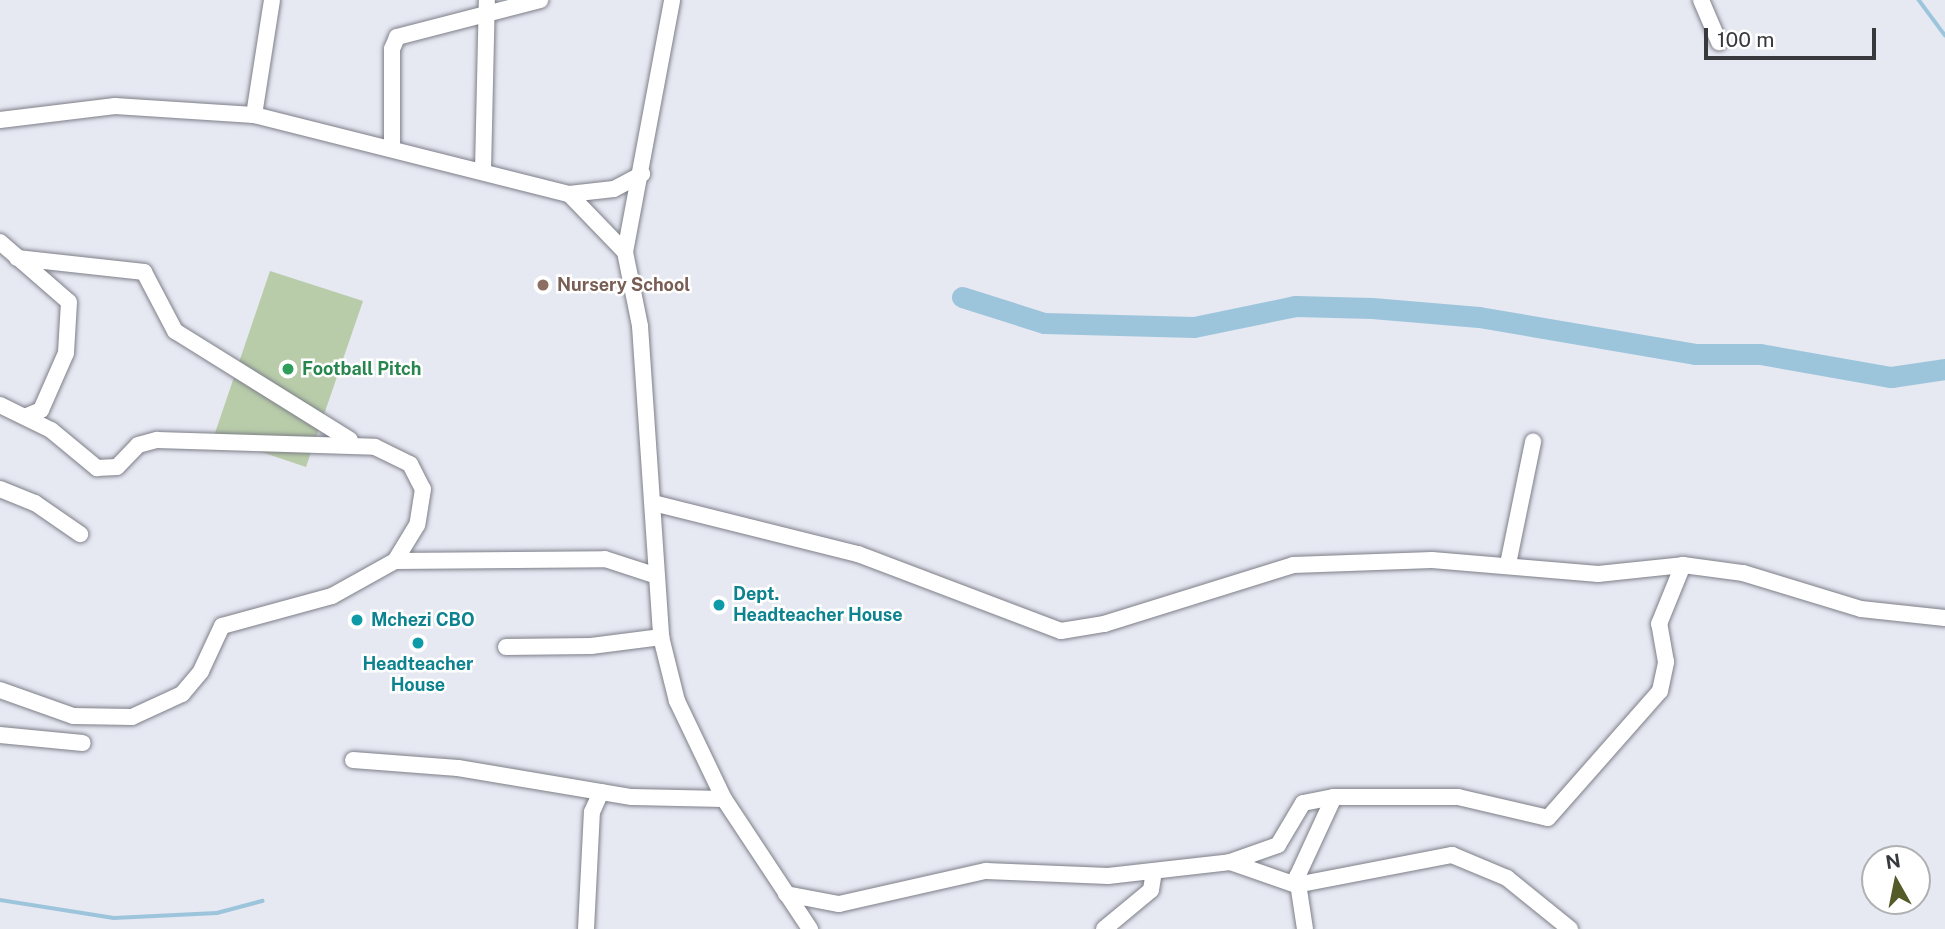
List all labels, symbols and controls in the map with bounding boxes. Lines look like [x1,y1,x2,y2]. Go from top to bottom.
scale bar [1707,14,1878,58]
text: 100 m [1717,27,1774,52]
place label: Nursery School [557,274,690,296]
marker: Nursery School [535,277,551,293]
place label: Football Pitch [302,358,422,380]
marker: Football Pitch [280,361,296,377]
place label: Dept. Headteacher House [733,584,903,626]
marker: Dept. Headteacher House [711,597,727,613]
place label: Mchezi CBO [371,609,475,631]
marker: Mchezi CBO [349,612,365,628]
marker: Headteacher House [410,635,426,651]
place label: Headteacher House [362,654,474,696]
north arrow [1861,845,1931,915]
text: N [1884,849,1902,873]

